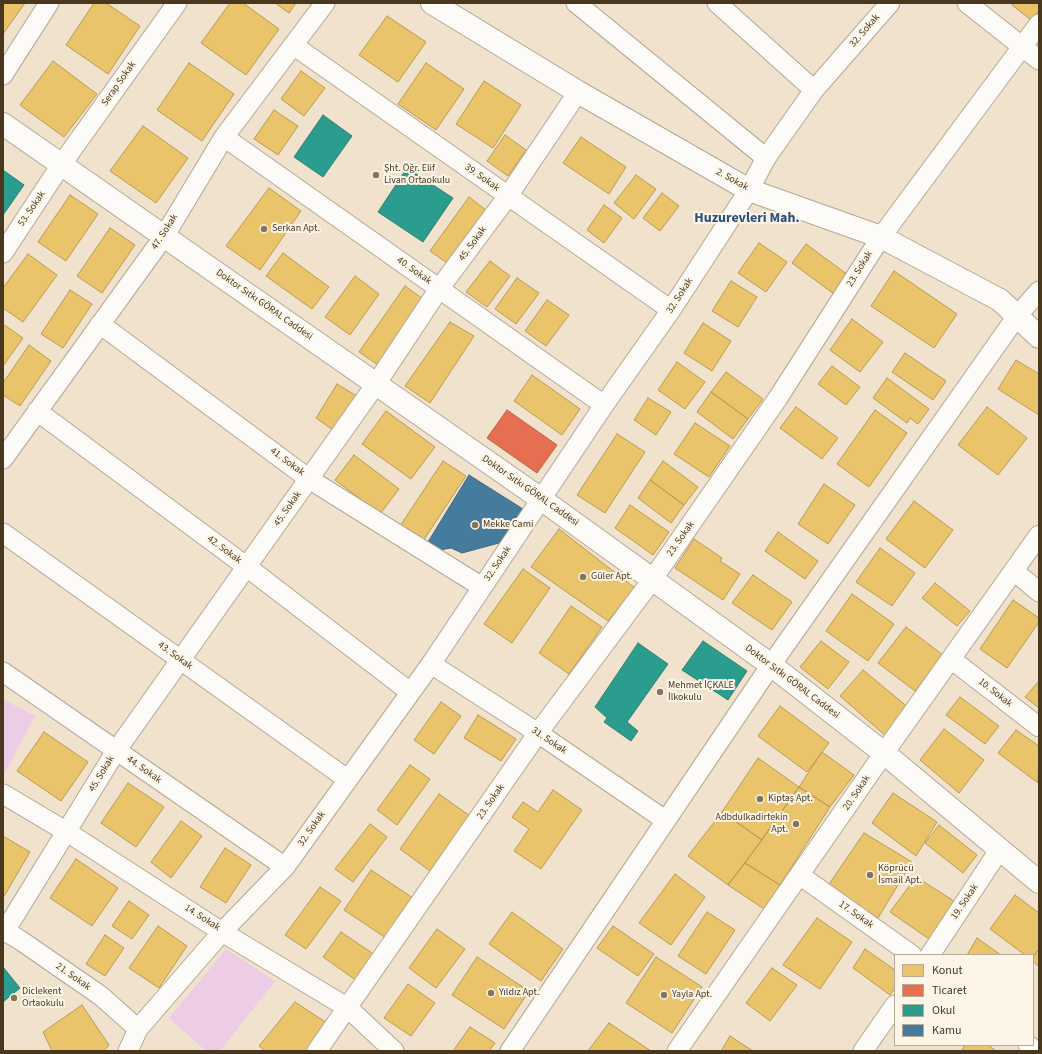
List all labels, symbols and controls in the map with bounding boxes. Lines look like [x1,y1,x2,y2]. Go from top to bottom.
street label: 32. Sokak [847,12,883,50]
street label: Serap Sokak [99,59,139,109]
street label: 39. Sokak [462,162,502,194]
place label: Şht. Öğr. Elif Livan Ortaokulu [384,163,450,186]
street label: 2. Sokak [714,166,750,194]
marker: Şht. Öğr. Elif Livan Ortaokulu [371,170,381,180]
street label: 53. Sokak [16,189,48,229]
district label: Huzurevleri Mah. [694,211,800,227]
street label: 47. Sokak [149,212,181,252]
place label: Serkan Apt. [272,223,320,235]
marker: Serkan Apt. [259,224,269,234]
street label: 45. Sokak [456,224,490,264]
street label: 23. Sokak [844,249,876,289]
street label: 40. Sokak [394,255,434,287]
street label: Doktor Sıtkı GÖRAL Caddesi [213,267,315,343]
street label: 32. Sokak [664,276,696,316]
street label: 41. Sokak [267,445,307,479]
street label: Doktor Sıtkı GÖRAL Caddesi [479,453,581,529]
street label: 45. Sokak [272,489,304,529]
place label: Mekke Cami [483,519,533,531]
street label: 23. Sokak [665,519,697,559]
marker: Mekke Cami [470,520,480,530]
street label: 42. Sokak [204,533,244,567]
street label: 32. Sokak [482,544,514,584]
place label: Güler Apt. [591,571,632,583]
marker: Güler Apt. [578,572,588,582]
street label: 43. Sokak [155,639,195,673]
street label: Doktor Sıtkı GÖRAL Caddesi [742,643,842,721]
street label: 10. Sokak [976,676,1014,710]
place label: Mehmet İÇKALE İlkokulu [668,680,734,704]
marker: Mehmet İÇKALE İlkokulu [655,687,665,697]
street label: 31. Sokak [529,725,569,757]
street label: 45. Sokak [87,754,117,794]
street label: 44. Sokak [124,754,164,786]
street label: 20. Sokak [841,773,873,813]
street label: 23. Sokak [475,782,507,822]
place label: Kiptaş Apt. [768,793,813,805]
marker: Kiptaş Apt. [755,794,765,804]
street label: 32. Sokak [296,809,328,849]
place label: Adbdulkadirtekin Apt. [715,812,788,836]
marker: Adbdulkadirtekin Apt. [791,819,801,829]
place label: Köprücü İsmail Apt. [878,863,922,886]
marker: Köprücü İsmail Apt. [865,870,875,880]
street label: 19. Sokak [949,882,981,922]
street label: 17. Sokak [836,899,876,931]
street label: 14. Sokak [182,902,222,934]
legend [894,954,1034,1046]
street label: 21. Sokak [53,961,93,993]
text: Konut [932,962,963,979]
text: Ticaret [932,982,967,999]
place label: Diclekent Ortaokulu [22,986,64,1010]
place label: Yıldız Apt. [499,987,539,999]
marker: Yıldız Apt. [486,988,496,998]
place label: Yayla Apt. [672,989,712,1001]
marker: Yayla Apt. [659,990,669,1000]
marker: Diclekent Ortaokulu [9,993,19,1003]
text: Okul [932,1002,955,1019]
text: Kamu [932,1022,961,1039]

